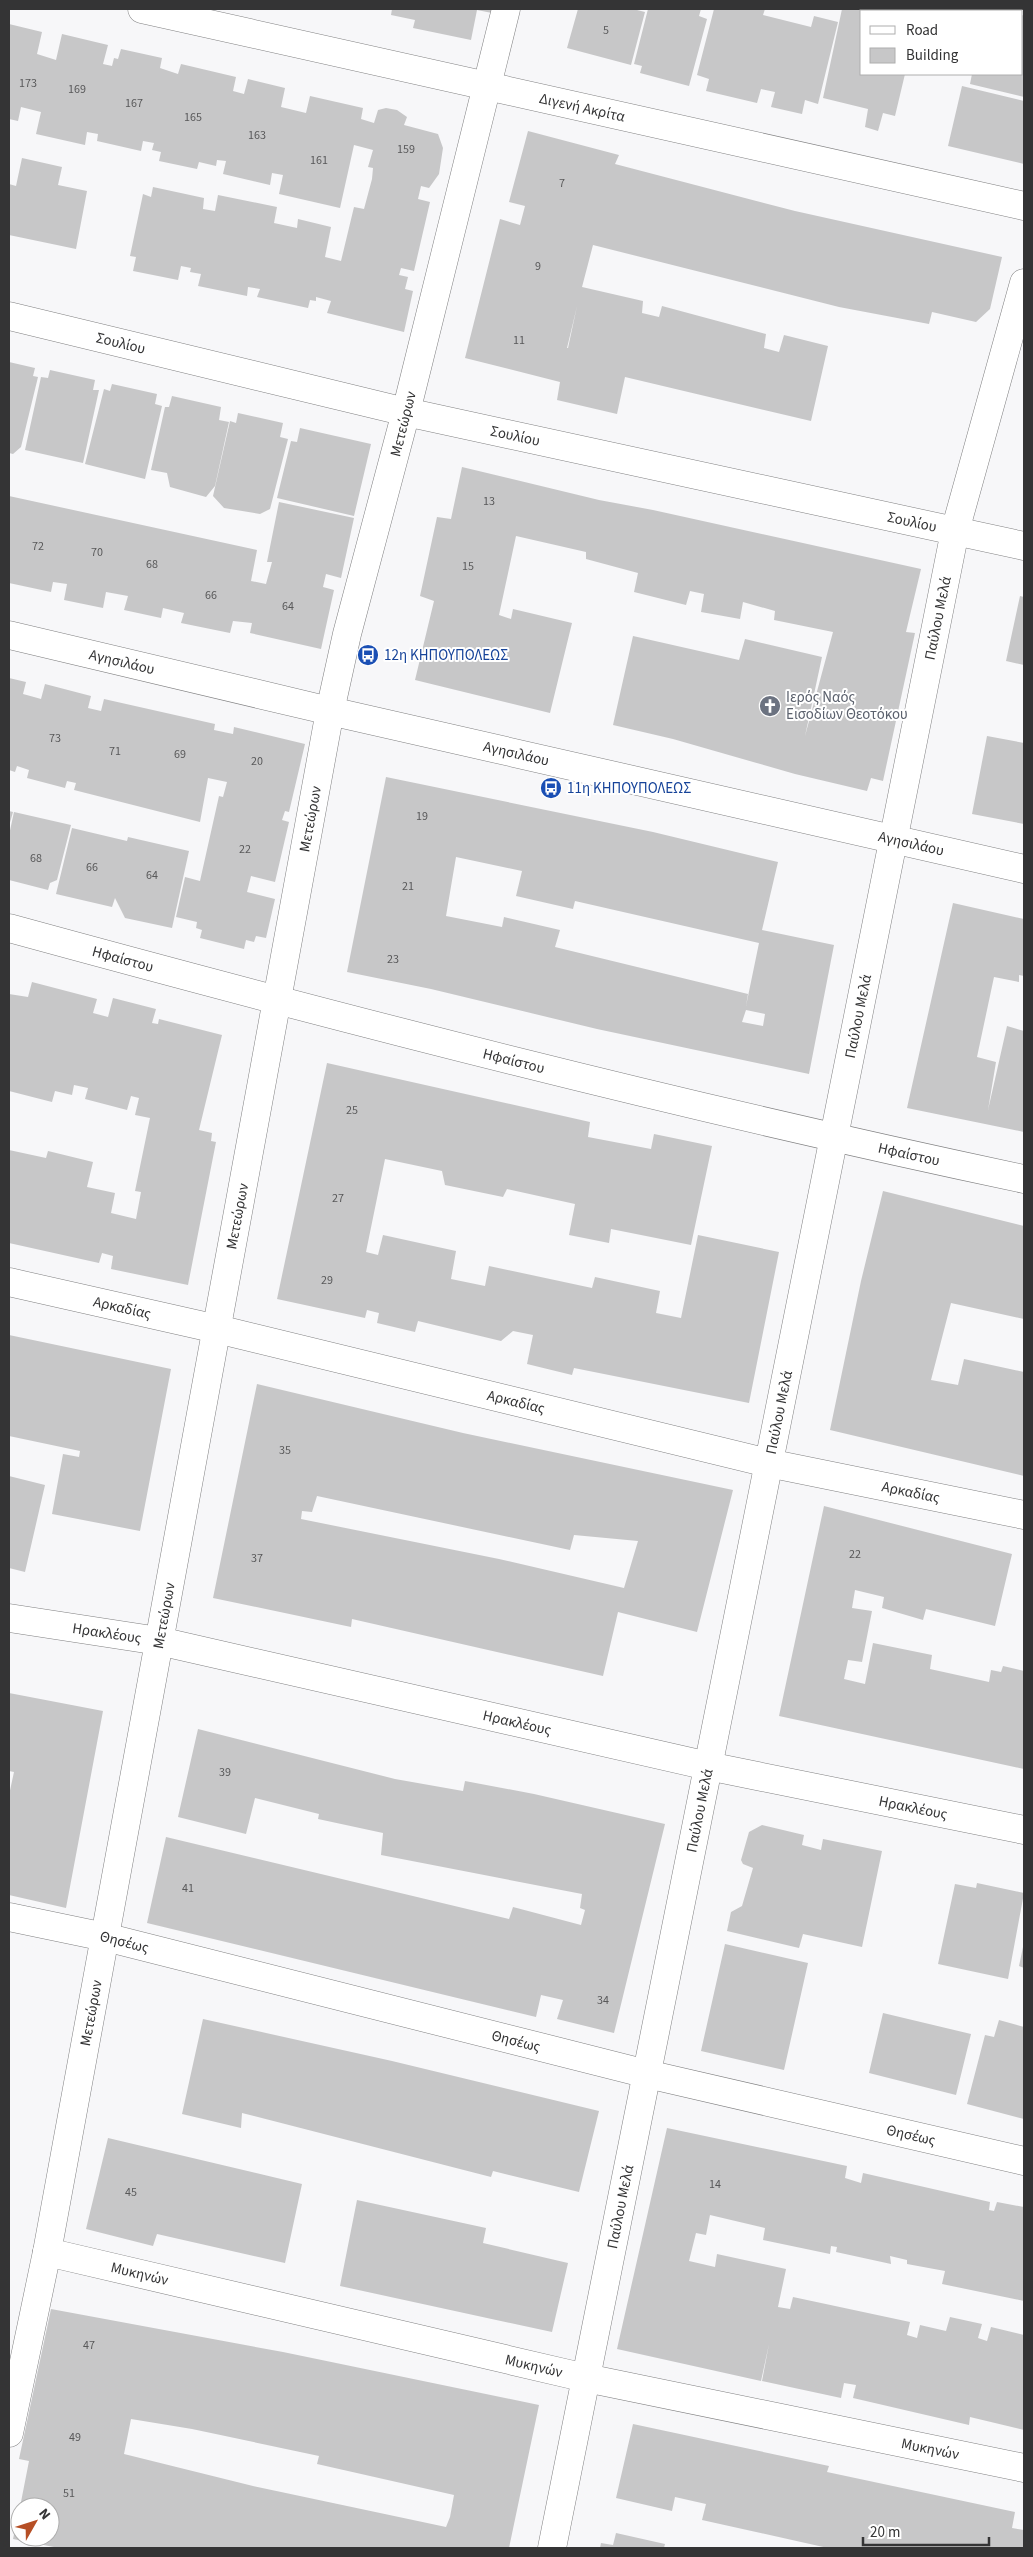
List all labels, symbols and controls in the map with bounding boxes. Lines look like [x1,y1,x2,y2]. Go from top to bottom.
legend [860,10,1023,75]
text: Road [906,20,938,41]
house number: 5 [603,22,609,39]
text: Building [906,45,959,66]
house number: 173 [19,75,37,92]
house number: 169 [68,81,86,98]
street label: Διγενή Ακρίτα [537,88,628,128]
house number: 167 [125,95,143,112]
house number: 165 [184,109,202,126]
house number: 163 [248,127,266,144]
house number: 159 [397,141,415,158]
house number: 161 [310,152,328,169]
house number: 7 [559,175,565,192]
house number: 9 [535,258,541,275]
street label: Σουλίου [94,327,148,360]
house number: 11 [513,332,525,349]
street label: Μετεώρων [385,389,422,459]
street label: Σουλίου [488,421,542,452]
house number: 13 [483,493,495,510]
street label: Σουλίου [885,507,939,538]
house number: 72 [32,538,44,555]
house number: 70 [91,544,103,561]
house number: 68 [146,556,158,573]
house number: 15 [462,558,474,575]
street label: Παύλου Μελά [919,574,957,662]
house number: 66 [205,587,217,604]
house number: 64 [282,598,294,615]
bus stop icon: 12η ΚΗΠΟΥΠΟΛΕΩΣ [356,643,380,667]
street label: Αγησιλάου [87,644,157,680]
place label: 12η ΚΗΠΟΥΠΟΛΕΩΣ [384,645,508,666]
place label: Ιερός Ναός Εισοδίων Θεοτόκου [786,687,908,725]
church icon: Ιερός Ναός Εισοδίων Θεοτόκου [758,694,782,718]
house number: 73 [49,730,61,747]
street label: Αγησιλάου [481,736,551,772]
house number: 71 [109,743,121,760]
house number: 69 [174,746,186,763]
house number: 20 [251,753,263,770]
bus stop icon: 11η ΚΗΠΟΥΠΟΛΕΩΣ [539,776,563,800]
place label: 11η ΚΗΠΟΥΠΟΛΕΩΣ [567,778,691,799]
street label: Μετεώρων [294,784,327,854]
house number: 19 [416,808,428,825]
street label: Αγησιλάου [876,826,946,861]
house number: 22 [239,841,251,858]
house number: 68 [30,850,42,867]
house number: 66 [86,859,98,876]
house number: 64 [146,867,158,884]
house number: 21 [402,878,414,895]
street label: Ηφαίστου [90,941,156,978]
house number: 23 [387,951,399,968]
street label: Παύλου Μελά [840,972,877,1060]
street label: Ηφαίστου [481,1043,547,1079]
house number: 25 [346,1102,358,1119]
street label: Ηφαίστου [876,1138,942,1172]
street label: Μετεώρων [221,1182,254,1251]
house number: 27 [332,1190,344,1207]
house number: 29 [321,1272,333,1289]
street label: Αρκαδίας [91,1291,153,1325]
street label: Παύλου Μελά [761,1368,798,1456]
street label: Αρκαδίας [485,1385,547,1419]
house number: 35 [279,1442,291,1459]
street label: Αρκαδίας [880,1476,942,1509]
house number: 22 [849,1546,861,1563]
house number: 37 [251,1550,263,1567]
street label: Μετεώρων [148,1581,181,1650]
street label: Ηρακλέους [71,1618,143,1649]
street label: Ηρακλέους [481,1705,554,1741]
house number: 39 [219,1764,231,1781]
street label: Παύλου Μελά [681,1766,719,1854]
street label: Ηρακλέους [877,1791,950,1825]
house number: 41 [182,1880,194,1897]
street label: Θησέως [98,1926,151,1959]
street label: Μετεώρων [75,1978,108,2048]
house number: 34 [597,1992,609,2009]
street label: Θησέως [489,2025,543,2058]
street label: Θησέως [884,2120,938,2151]
street label: Παύλου Μελά [602,2163,639,2251]
house number: 14 [709,2176,721,2193]
house number: 45 [125,2184,137,2201]
street label: Μυκηνών [109,2257,170,2291]
house number: 47 [83,2337,95,2354]
street label: Μυκηνών [503,2349,565,2383]
house number: 49 [69,2429,81,2446]
street label: Μυκηνών [899,2433,961,2465]
house number: 51 [63,2485,75,2502]
north arrow [10,2497,60,2547]
text: N [34,2505,55,2524]
scale bar [863,2514,989,2546]
text: 20 m [870,2522,900,2543]

